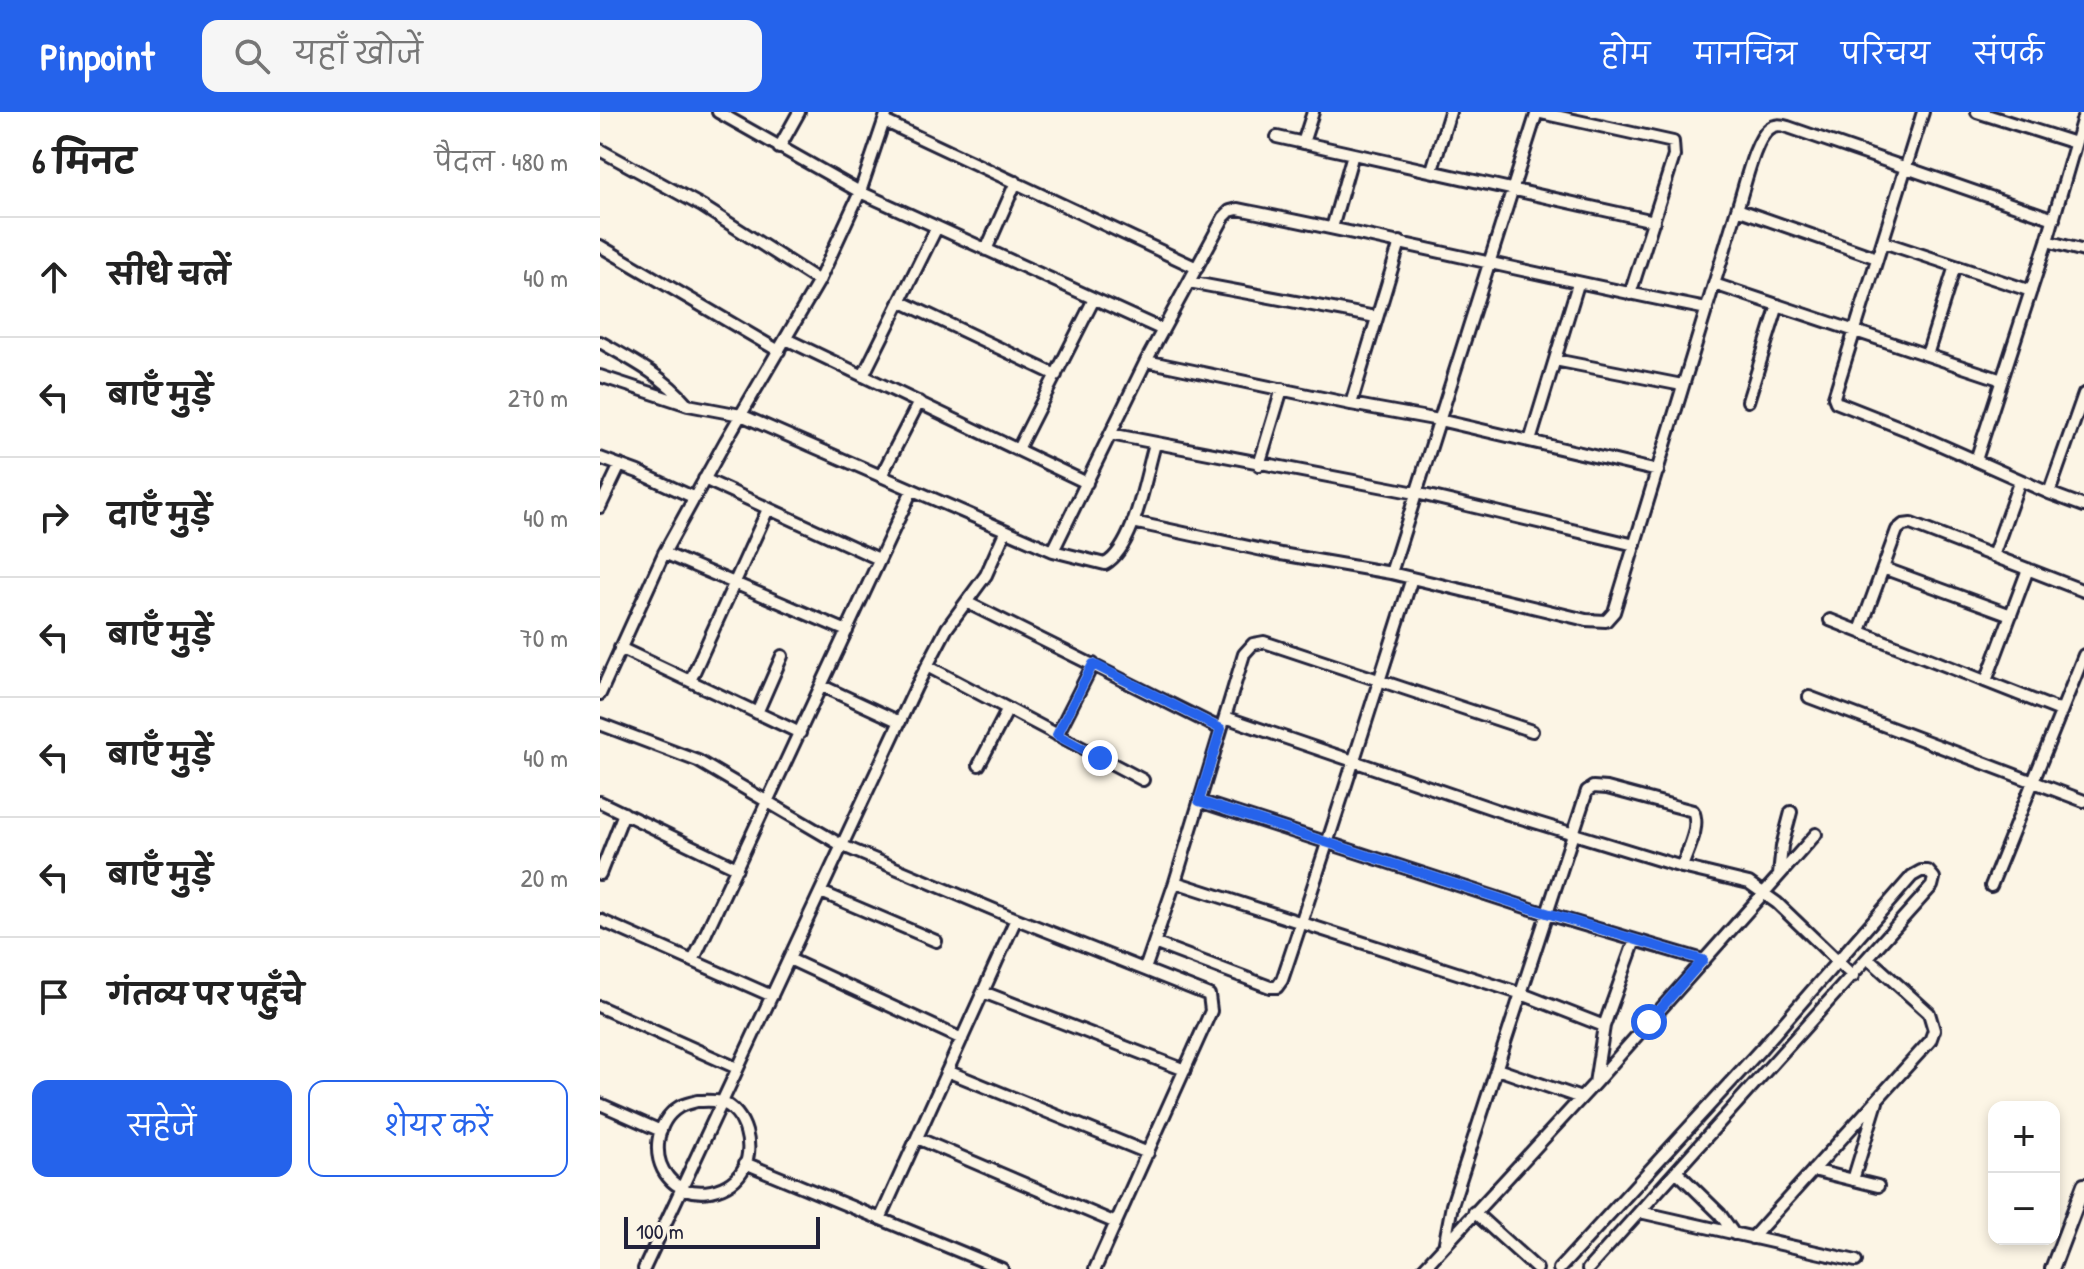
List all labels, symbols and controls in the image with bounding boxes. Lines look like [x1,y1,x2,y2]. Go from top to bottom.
search box [202,20,762,92]
text: Pinpoint [40,30,154,82]
text: यहाँ खोजें [294,33,422,73]
icon: search [230,34,274,78]
text: होम [1601,35,1650,73]
text: मानचित्र [1694,35,1797,73]
text: परिचय [1841,35,1930,73]
text: संपर्क [1974,35,2044,73]
text: 6 मिनट [32,138,136,184]
text: पैदल · 480 m [434,144,568,179]
text: सीधे चलें [108,254,230,294]
icon: ahead [32,255,76,299]
text: 40 m [523,260,568,295]
text: बाएँ मुड़ें [108,374,213,414]
icon: left [32,375,76,419]
text: 270 m [508,380,568,415]
text: दाएँ मुड़ें [108,494,212,534]
icon: right [32,495,76,539]
text: 40 m [523,500,568,535]
text: बाएँ मुड़ें [108,614,213,654]
icon: left [32,615,76,659]
text: 70 m [520,620,568,655]
text: बाएँ मुड़ें [108,734,213,774]
icon: left [32,735,76,779]
text: 40 m [523,740,568,775]
route end [1082,740,1118,776]
text: बाएँ मुड़ें [108,854,213,894]
icon: left [32,855,76,899]
text: 20 m [521,860,568,895]
text: गंतव्य पर पहुँचे [108,974,304,1014]
icon: arrive [32,975,76,1019]
route start [1631,1004,1667,1040]
button: सहेजें [32,1080,292,1177]
button: शेयर करें [308,1080,568,1177]
map controls [1988,1101,2060,1245]
button: + [1988,1101,2060,1173]
button: − [1988,1173,2060,1245]
scale bar [624,1213,820,1249]
text: 100 m [636,1216,684,1246]

